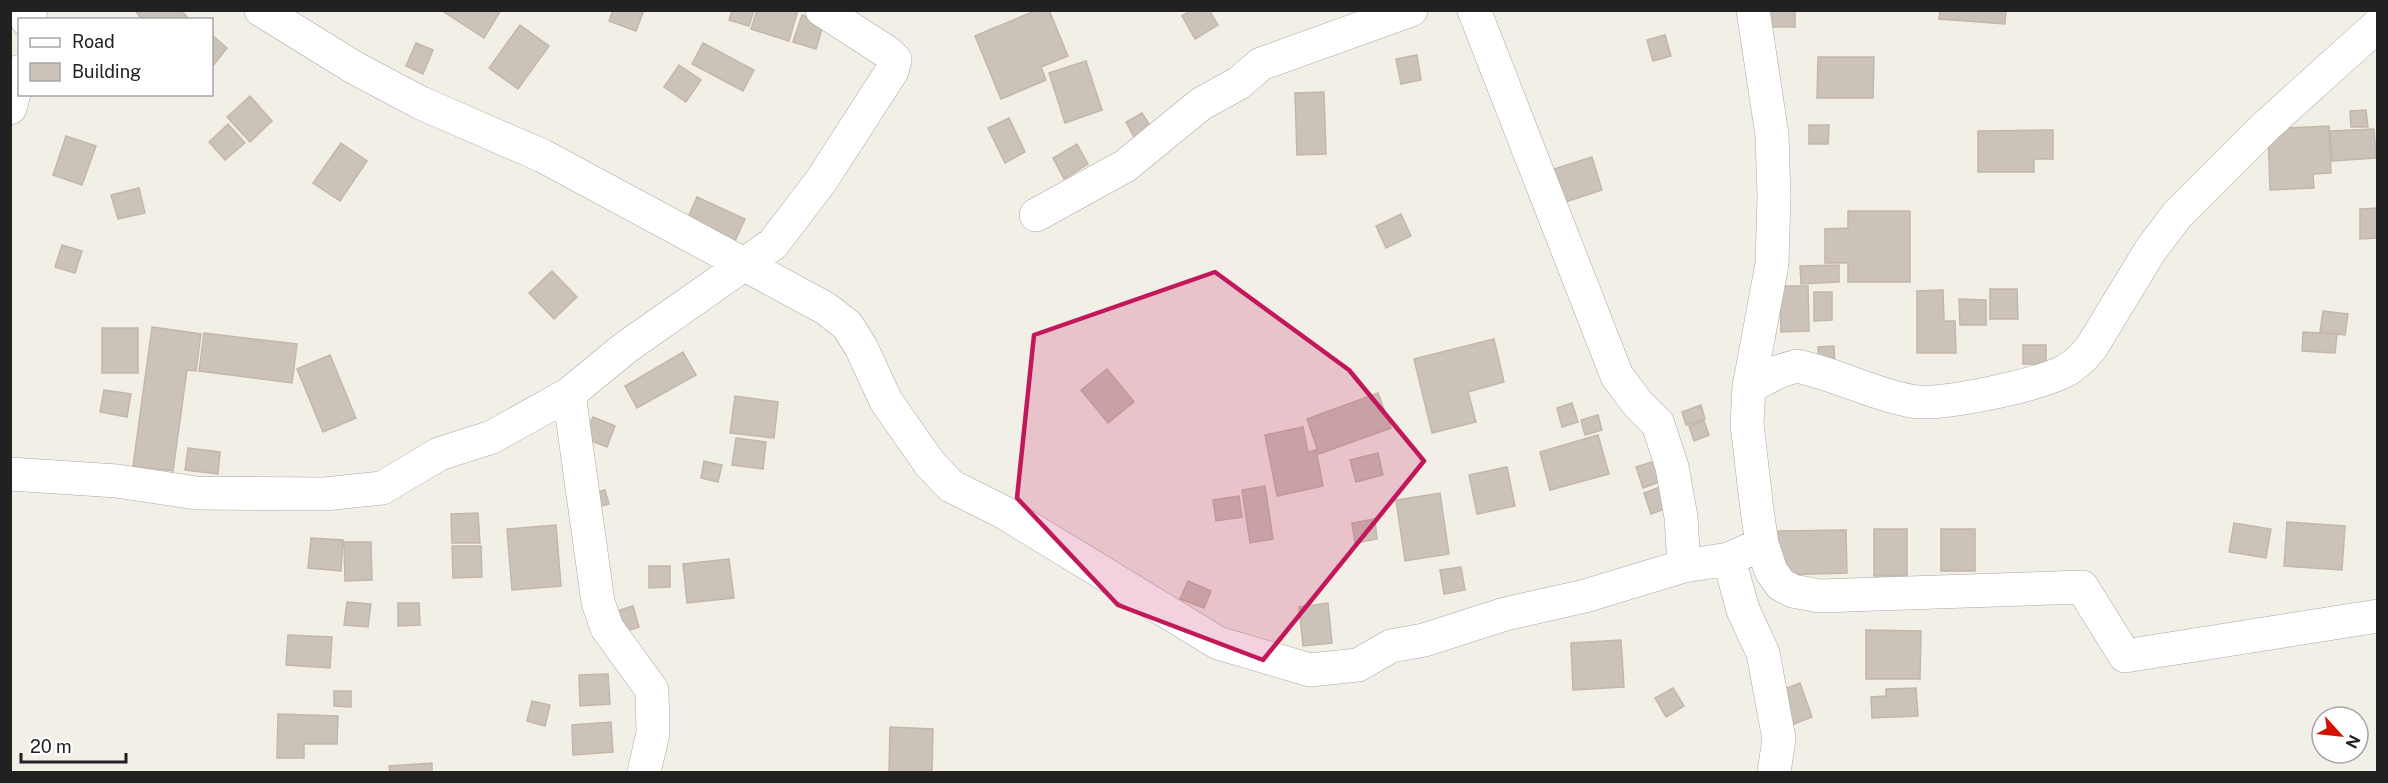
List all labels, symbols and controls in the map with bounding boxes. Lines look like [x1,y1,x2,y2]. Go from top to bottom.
legend [18,18,213,96]
text: Road [72,31,115,52]
text: Building [72,61,141,82]
north arrow [2310,705,2370,765]
scale bar [21,726,126,764]
text: N [2342,732,2364,751]
text: 20 m [30,736,72,757]

